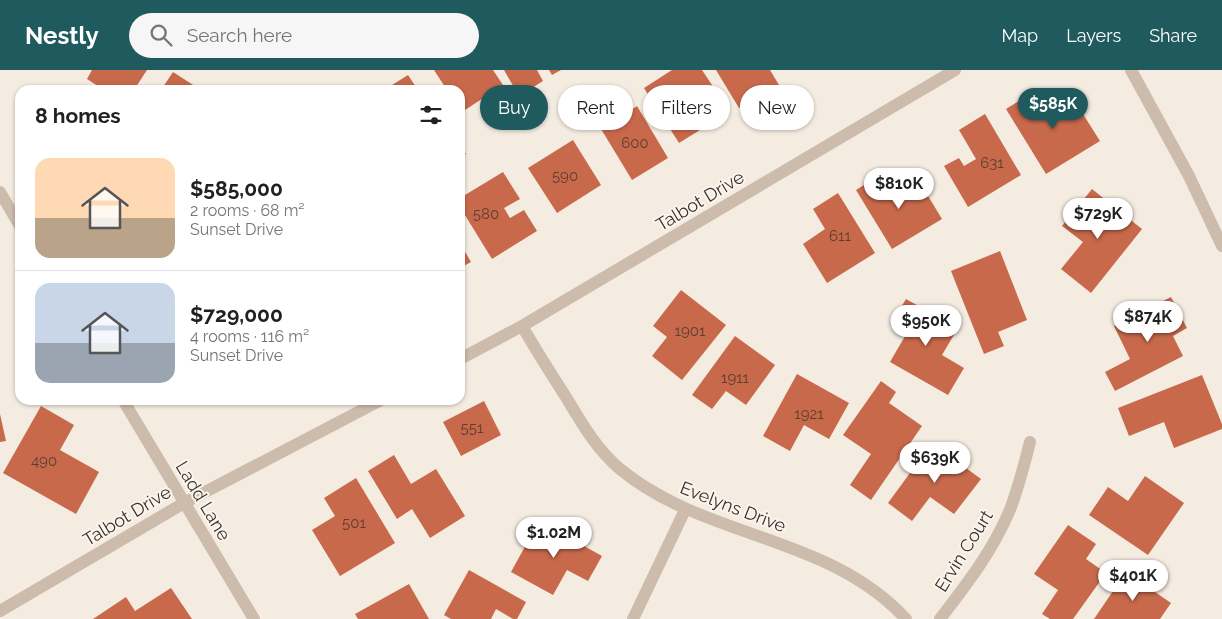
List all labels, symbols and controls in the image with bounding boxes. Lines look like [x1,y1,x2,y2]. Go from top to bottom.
search box [129,13,479,58]
text: Nestly [25,21,99,50]
icon: search [147,21,175,49]
text: Search here [187,24,292,46]
text: Map [1002,25,1038,46]
text: Layers [1066,25,1121,46]
text: Share [1149,25,1197,46]
chip: Buy [480,85,548,130]
chip: Rent [558,85,633,130]
chip: Filters [643,85,730,130]
chip: New [740,85,814,130]
pin: $585K [1018,88,1088,130]
text: $585K [1029,94,1077,113]
icon: filters [417,101,445,129]
text: 8 homes [35,103,121,128]
house number: 600 [621,134,649,152]
house number: 631 [980,154,1004,172]
street label: Talbot Drive [652,166,748,235]
house number: 590 [552,167,578,185]
pin: $810K [864,168,934,210]
text: $810K [875,174,923,193]
text: $585,000 [190,176,283,201]
icon: home [75,178,135,238]
pin: $729K [1063,198,1133,240]
text: 2 rooms · 68 m² [190,201,305,220]
text: $729K [1074,204,1122,223]
house number: 580 [473,205,499,223]
text: Sunset Drive [190,220,283,239]
house number: 611 [829,227,852,245]
pin: $874K [1113,300,1183,343]
text: $729,000 [190,302,283,327]
icon: home [75,303,135,363]
pin: $950K [891,304,961,347]
text: $874K [1124,307,1172,326]
text: $950K [902,311,950,330]
house number: 1901 [675,322,706,340]
text: 4 rooms · 116 m² [190,327,309,346]
text: Sunset Drive [190,346,283,365]
house number: 1911 [721,369,750,387]
house number: 1921 [794,405,824,423]
house number: 551 [461,419,484,437]
pin: $639K [900,442,970,484]
text: $639K [911,448,959,467]
house number: 490 [31,452,57,470]
street label: Ladd Lane [172,457,235,545]
street label: Evelyns Drive [677,477,789,536]
street label: Talbot Drive [79,481,175,550]
street label: Ervin Court [930,506,997,595]
house number: 501 [342,514,366,532]
pin: $1.02M [513,516,595,559]
text: $1.02M [527,523,581,542]
pin: $401K [1098,560,1168,602]
text: $401K [1109,566,1157,585]

